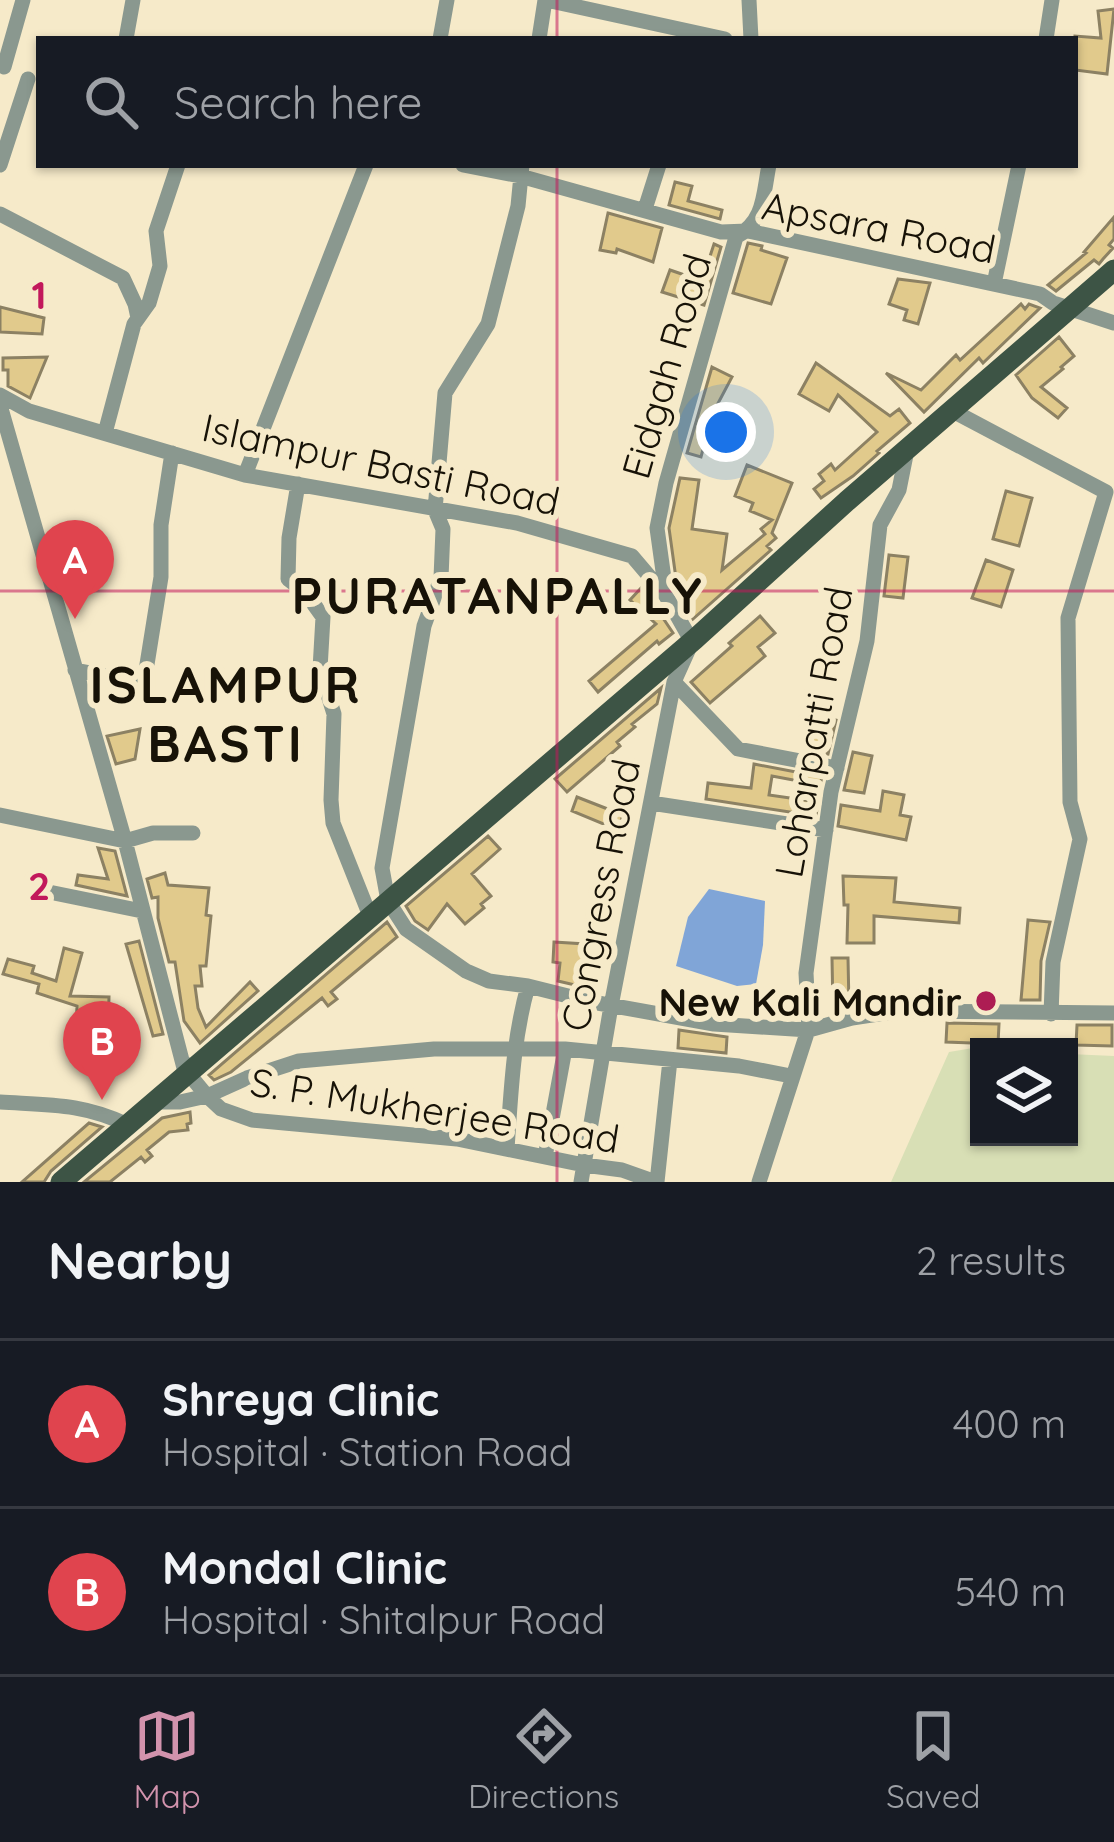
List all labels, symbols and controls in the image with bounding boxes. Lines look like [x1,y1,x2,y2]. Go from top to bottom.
search box [36,36,1078,168]
icon: search [78,69,144,135]
text: Search here [174,74,422,130]
street label: Apsara Road [758,180,1000,274]
street label: Eidgah Road [611,248,721,484]
text: 1 [31,270,47,319]
street label: Islampur Basti Road [198,402,564,526]
your location [696,402,756,462]
pin: A [36,520,114,619]
district label: PURATANPALLY [291,563,705,627]
street label: Loharpatti Road [763,583,863,881]
district label: ISLAMPUR BASTI [89,652,363,775]
street label: Congress Road [550,755,650,1035]
text: 2 [28,861,50,910]
place label: New Kali Mandir [658,977,962,1026]
marker: New Kali Mandir [973,988,999,1014]
pin: B [63,1001,141,1100]
map controls [970,1038,1078,1146]
button: layers [970,1038,1078,1146]
street label: S. P. Mukherjee Road [247,1057,623,1163]
text: Nearby [48,1228,232,1292]
text: 2 results [916,1236,1066,1285]
text: Shreya Clinic [162,1371,439,1427]
text: A [75,1399,99,1448]
text: 400 m [953,1399,1066,1448]
text: Hospital · Station Road [162,1427,572,1476]
text: Mondal Clinic [162,1539,447,1595]
text: B [74,1567,100,1616]
text: 540 m [955,1567,1066,1616]
text: Hospital · Shitalpur Road [162,1595,605,1644]
tab: Map [134,1703,201,1816]
tab: Directions [468,1703,619,1816]
tab: Saved [886,1703,980,1816]

